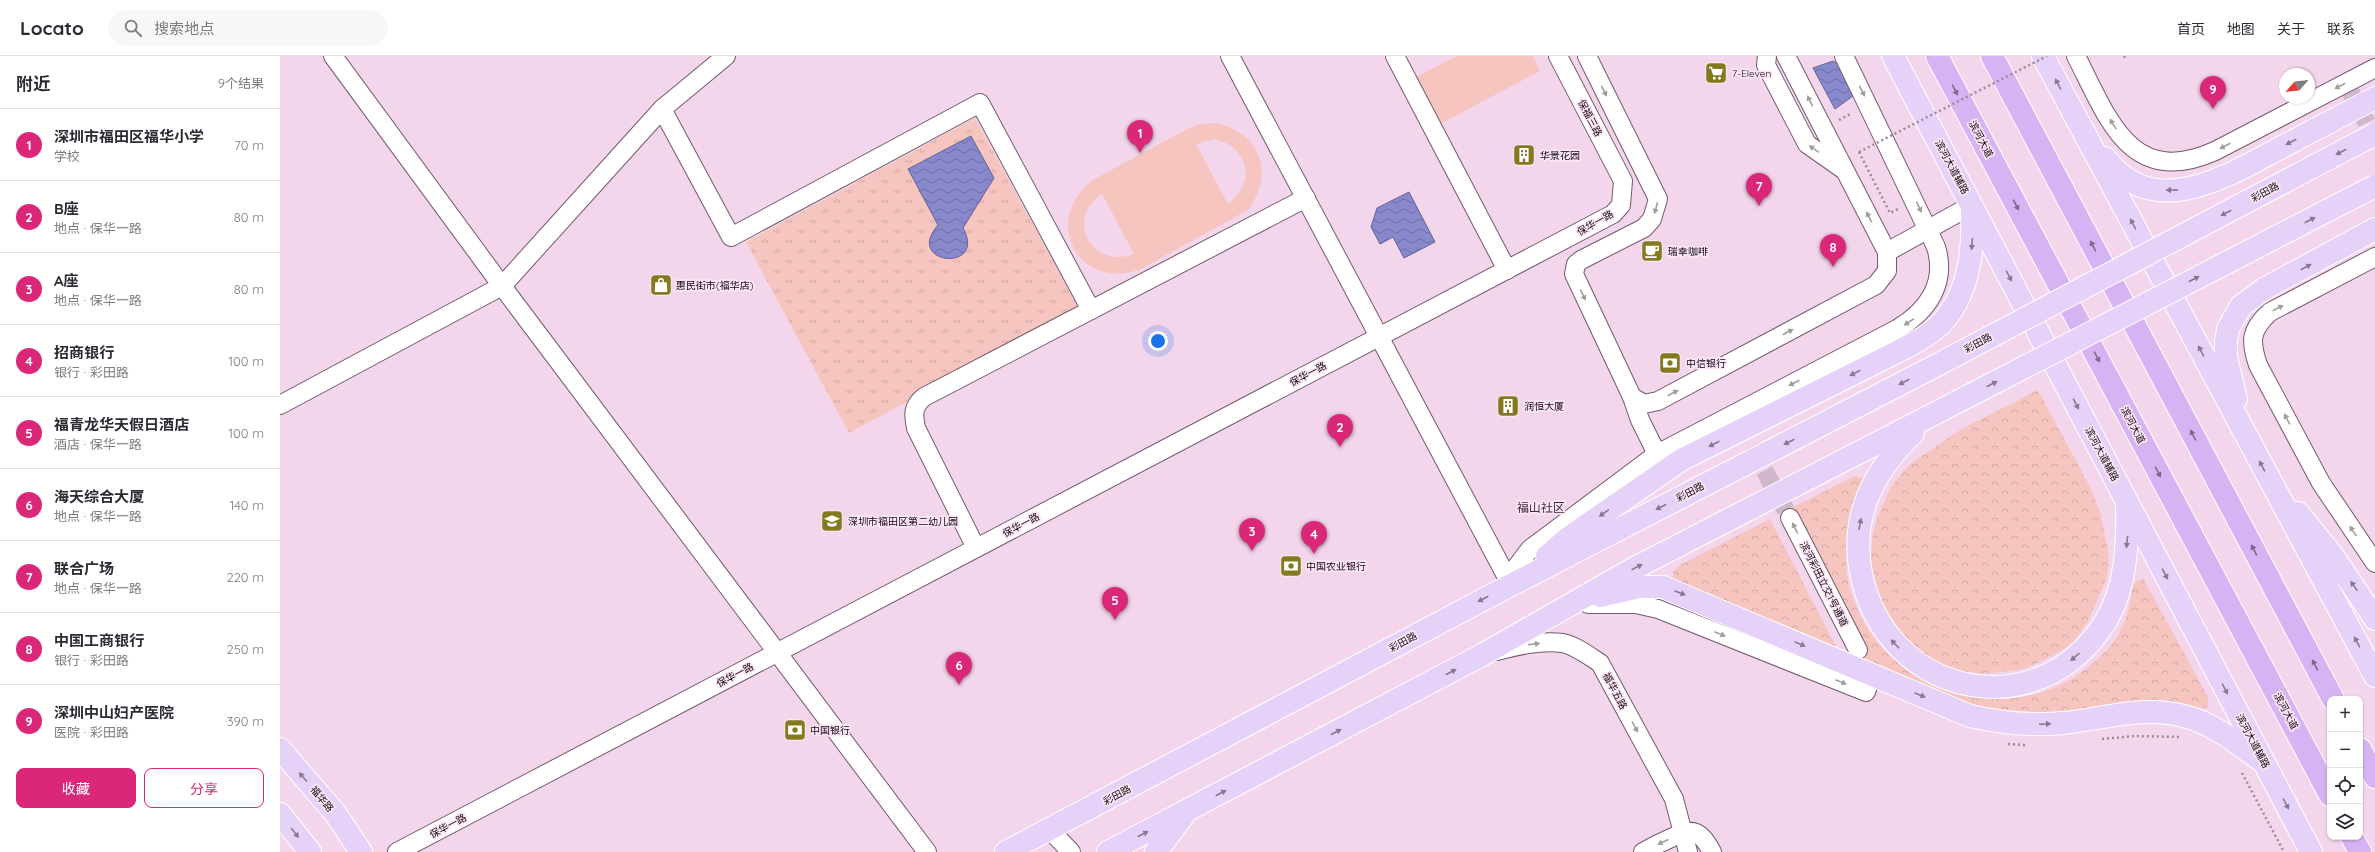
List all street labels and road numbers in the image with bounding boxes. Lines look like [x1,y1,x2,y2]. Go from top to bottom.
street label: 保福三路 [1575,97,1605,139]
street label: 滨河大道 [1966,118,1996,160]
street label: 滨河大道辅路 [1932,137,1972,197]
street label: 彩田路 [2249,179,2281,205]
street label: 保华一路 [1574,207,1616,239]
street label: 彩田路 [1962,330,1994,356]
street label: 保华一路 [1287,359,1329,389]
street label: 滨河大道 [2118,404,2148,446]
street label: 滨河大道辅路 [2082,424,2122,484]
street label: 彩田路 [1674,479,1706,505]
street label: 保华一路 [1000,510,1042,540]
street label: 滨河彩田立交1号通道 [1797,539,1851,629]
street label: 彩田路 [1387,629,1419,655]
street label: 保华一路 [714,660,756,690]
street label: 福华五路 [1600,670,1630,712]
street label: 滨河大道 [2271,690,2301,732]
street label: 滨河大道辅路 [2233,711,2273,771]
street label: 彩田路 [1101,782,1133,808]
street label: 福华路 [307,783,337,815]
street label: 保华一路 [427,811,469,841]

